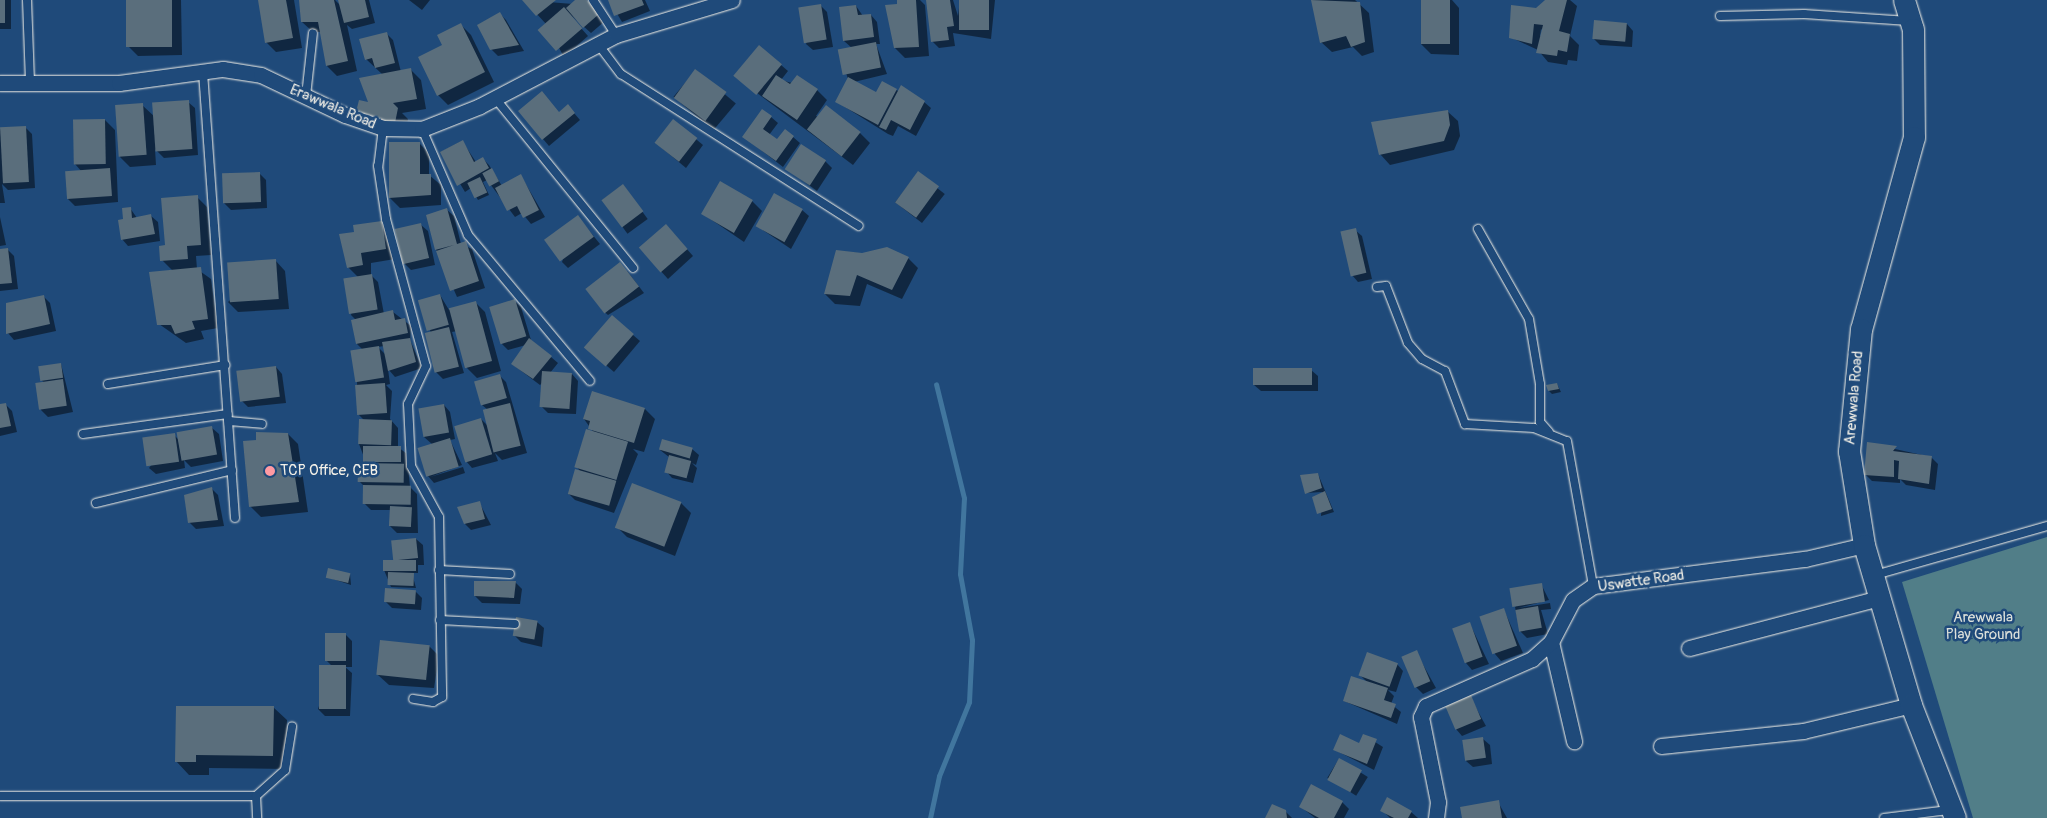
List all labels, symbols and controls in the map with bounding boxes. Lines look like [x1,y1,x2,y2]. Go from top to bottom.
street label: Erawwala Road [287,81,379,133]
street label: Arewwala Road [1841,350,1867,446]
place label: TCP Office, CEB [280,462,378,480]
marker: TCP Office, CEB [264,465,276,477]
street label: Uswatte Road [1597,566,1685,596]
park label: Arewwala Play Ground [1946,608,2020,643]

